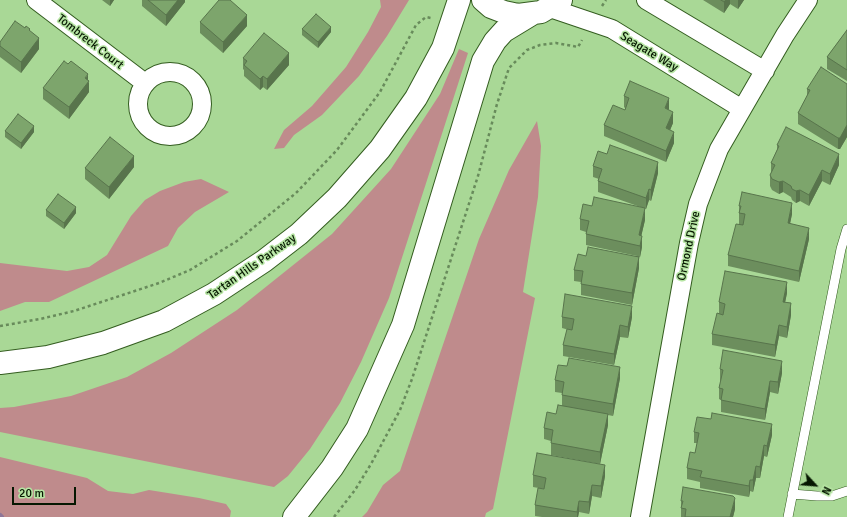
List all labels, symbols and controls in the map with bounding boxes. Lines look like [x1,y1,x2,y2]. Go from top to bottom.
street label: Tombreck Court [54,12,126,72]
street label: Seagate Way [617,29,681,75]
street label: Ormond Drive [675,210,703,282]
street label: Tartan Hills Parkway [205,231,299,303]
north arrow [795,465,835,505]
scale bar [14,479,78,505]
text: N [819,484,834,497]
text: 20 m [19,486,44,501]

